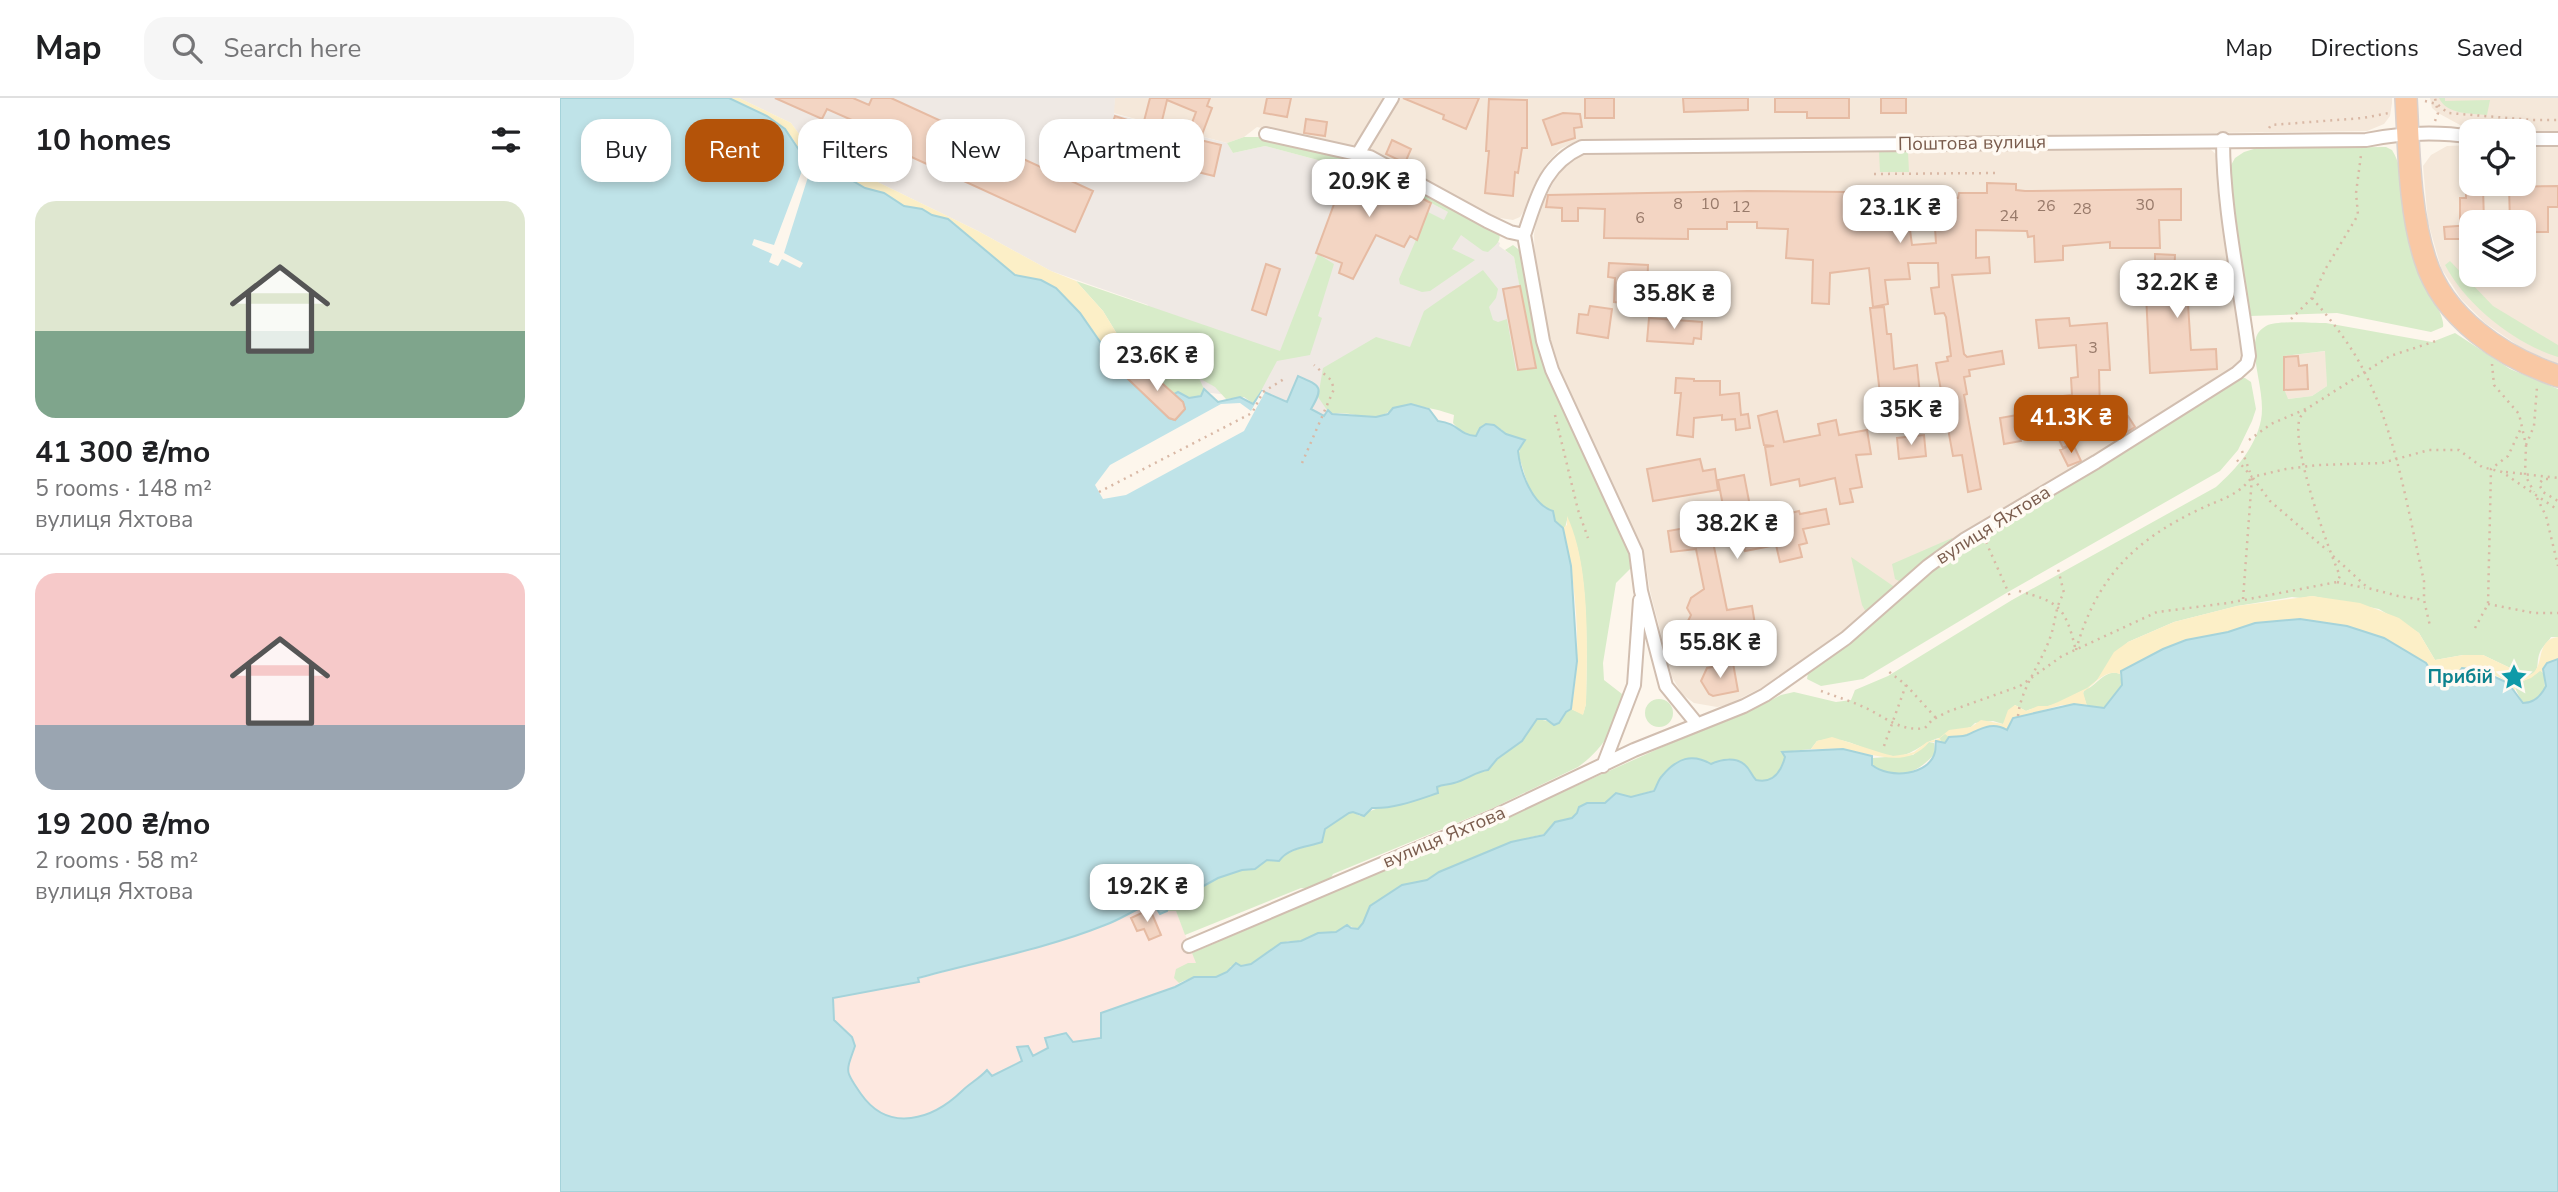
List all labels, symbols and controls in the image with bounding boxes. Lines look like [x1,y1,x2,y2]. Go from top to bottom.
search box [144,17,634,80]
text: Map [35,26,102,71]
icon: search [168,29,206,67]
text: Search here [224,31,361,66]
text: Map [2225,32,2272,64]
text: Directions [2310,32,2419,64]
text: Saved [2457,32,2523,64]
chip: Buy [581,119,671,182]
chip: Rent [685,119,784,182]
chip: Filters [798,119,912,182]
chip: New [926,119,1025,182]
chip: Apartment [1039,119,1204,182]
map controls [2459,119,2536,287]
button: locate [2459,119,2536,196]
text: 10 homes [35,120,171,161]
icon: filters [487,121,525,159]
street label: Поштова вулиця [1898,129,2046,157]
pin: 20.9K ₴ [1304,159,1434,219]
text: 20.9K ₴ [1328,166,1410,197]
pin: 23.1K ₴ [1835,186,1965,245]
text: 23.1K ₴ [1859,192,1941,223]
house number: 8 [1673,193,1683,215]
house number: 10 [1700,193,1720,215]
house number: 30 [2135,194,2155,216]
house number: 26 [2036,195,2056,217]
house number: 12 [1731,196,1751,218]
house number: 28 [2072,198,2092,220]
house number: 24 [1999,205,2019,227]
house number: 6 [1635,207,1645,229]
button: layers [2459,210,2536,287]
icon: home [217,246,343,372]
pin: 32.2K ₴ [2112,260,2242,320]
text: 32.2K ₴ [2136,267,2218,298]
pin: 35.8K ₴ [1609,272,1739,331]
text: 35.8K ₴ [1633,278,1715,309]
pin: 23.6K ₴ [1092,334,1222,393]
house number: 3 [2088,337,2098,359]
text: 23.6K ₴ [1116,340,1198,371]
pin: 35K ₴ [1862,388,1960,447]
text: 35K ₴ [1880,394,1942,425]
pin: 41.3K ₴ [2006,396,2136,455]
text: 41.3K ₴ [2030,402,2112,433]
text: 41 300 ₴/mo [35,432,210,473]
text: 5 rooms · 148 m² [35,473,212,504]
street label: вулиця Яхтова [1931,479,2055,571]
pin: 38.2K ₴ [1672,502,1802,561]
text: вулиця Яхтова [35,504,194,535]
text: 38.2K ₴ [1696,508,1778,539]
icon: home [217,618,343,744]
pin: 55.8K ₴ [1655,620,1785,680]
text: 55.8K ₴ [1679,627,1761,658]
place icon: Прибій [2499,662,2529,692]
place label: Прибій [2427,664,2493,690]
street label: вулиця Яхтова [1379,799,1509,875]
text: 19 200 ₴/mo [35,804,210,845]
text: 2 rooms · 58 m² [35,845,198,876]
pin: 19.2K ₴ [1082,864,1212,924]
text: 19.2K ₴ [1106,871,1188,902]
text: вулиця Яхтова [35,876,194,907]

